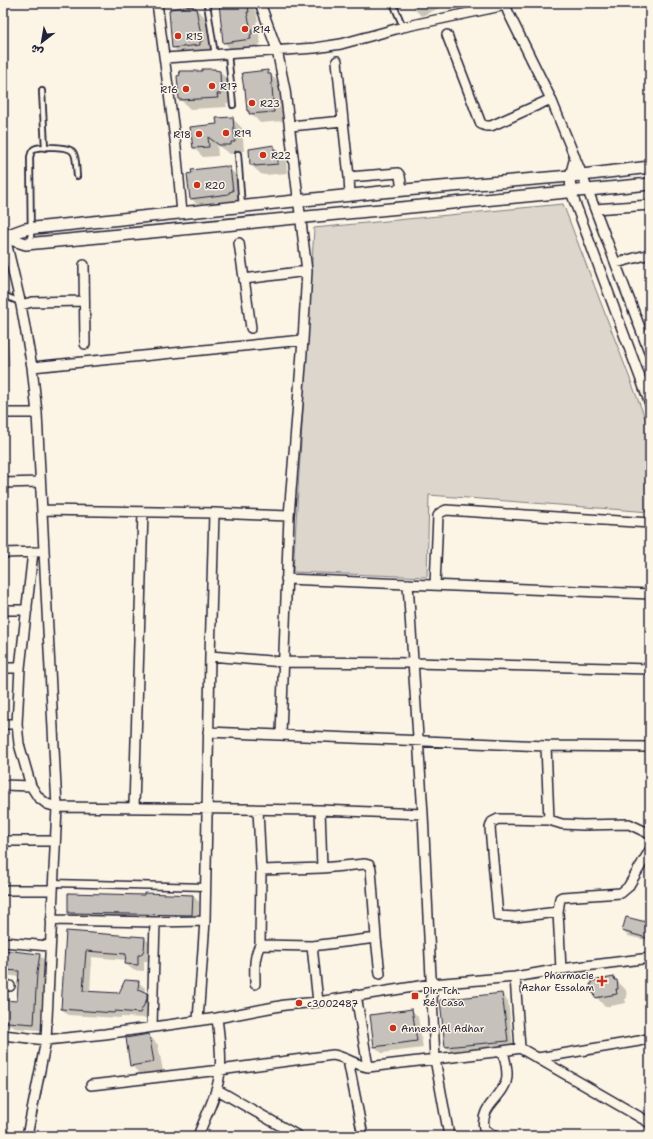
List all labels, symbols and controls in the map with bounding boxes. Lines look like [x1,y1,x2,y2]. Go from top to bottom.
north arrow [22,22,62,62]
place label: R14 [253,23,271,36]
marker: R14 [240,24,250,34]
place label: R15 [186,30,203,43]
marker: R15 [173,31,183,41]
text: ش [28,41,46,60]
place label: R17 [220,80,237,93]
marker: R17 [207,81,217,91]
place label: R16 [160,83,178,96]
marker: R16 [181,84,191,94]
place label: R23 [260,97,280,110]
marker: R23 [247,98,257,108]
place label: R19 [234,127,252,140]
place label: R18 [173,128,191,141]
marker: R19 [221,128,231,138]
marker: R18 [194,129,204,139]
place label: R22 [271,149,291,162]
marker: R22 [258,150,268,160]
place label: R20 [205,179,225,192]
marker: R20 [192,180,202,190]
place label: Pharmacie Azhar Essalam [521,969,594,994]
marker: Pharmacie Azhar Essalam [597,976,607,986]
place label: Dir. Tch. Ré. Casa [423,984,465,1009]
marker: Dir. Tch. Ré. Casa [410,991,420,1001]
place label: c3002487 [307,997,358,1010]
marker: c3002487 [294,998,304,1008]
place label: Annexe Al Adhar [401,1022,485,1035]
marker: Annexe Al Adhar [388,1023,398,1033]

